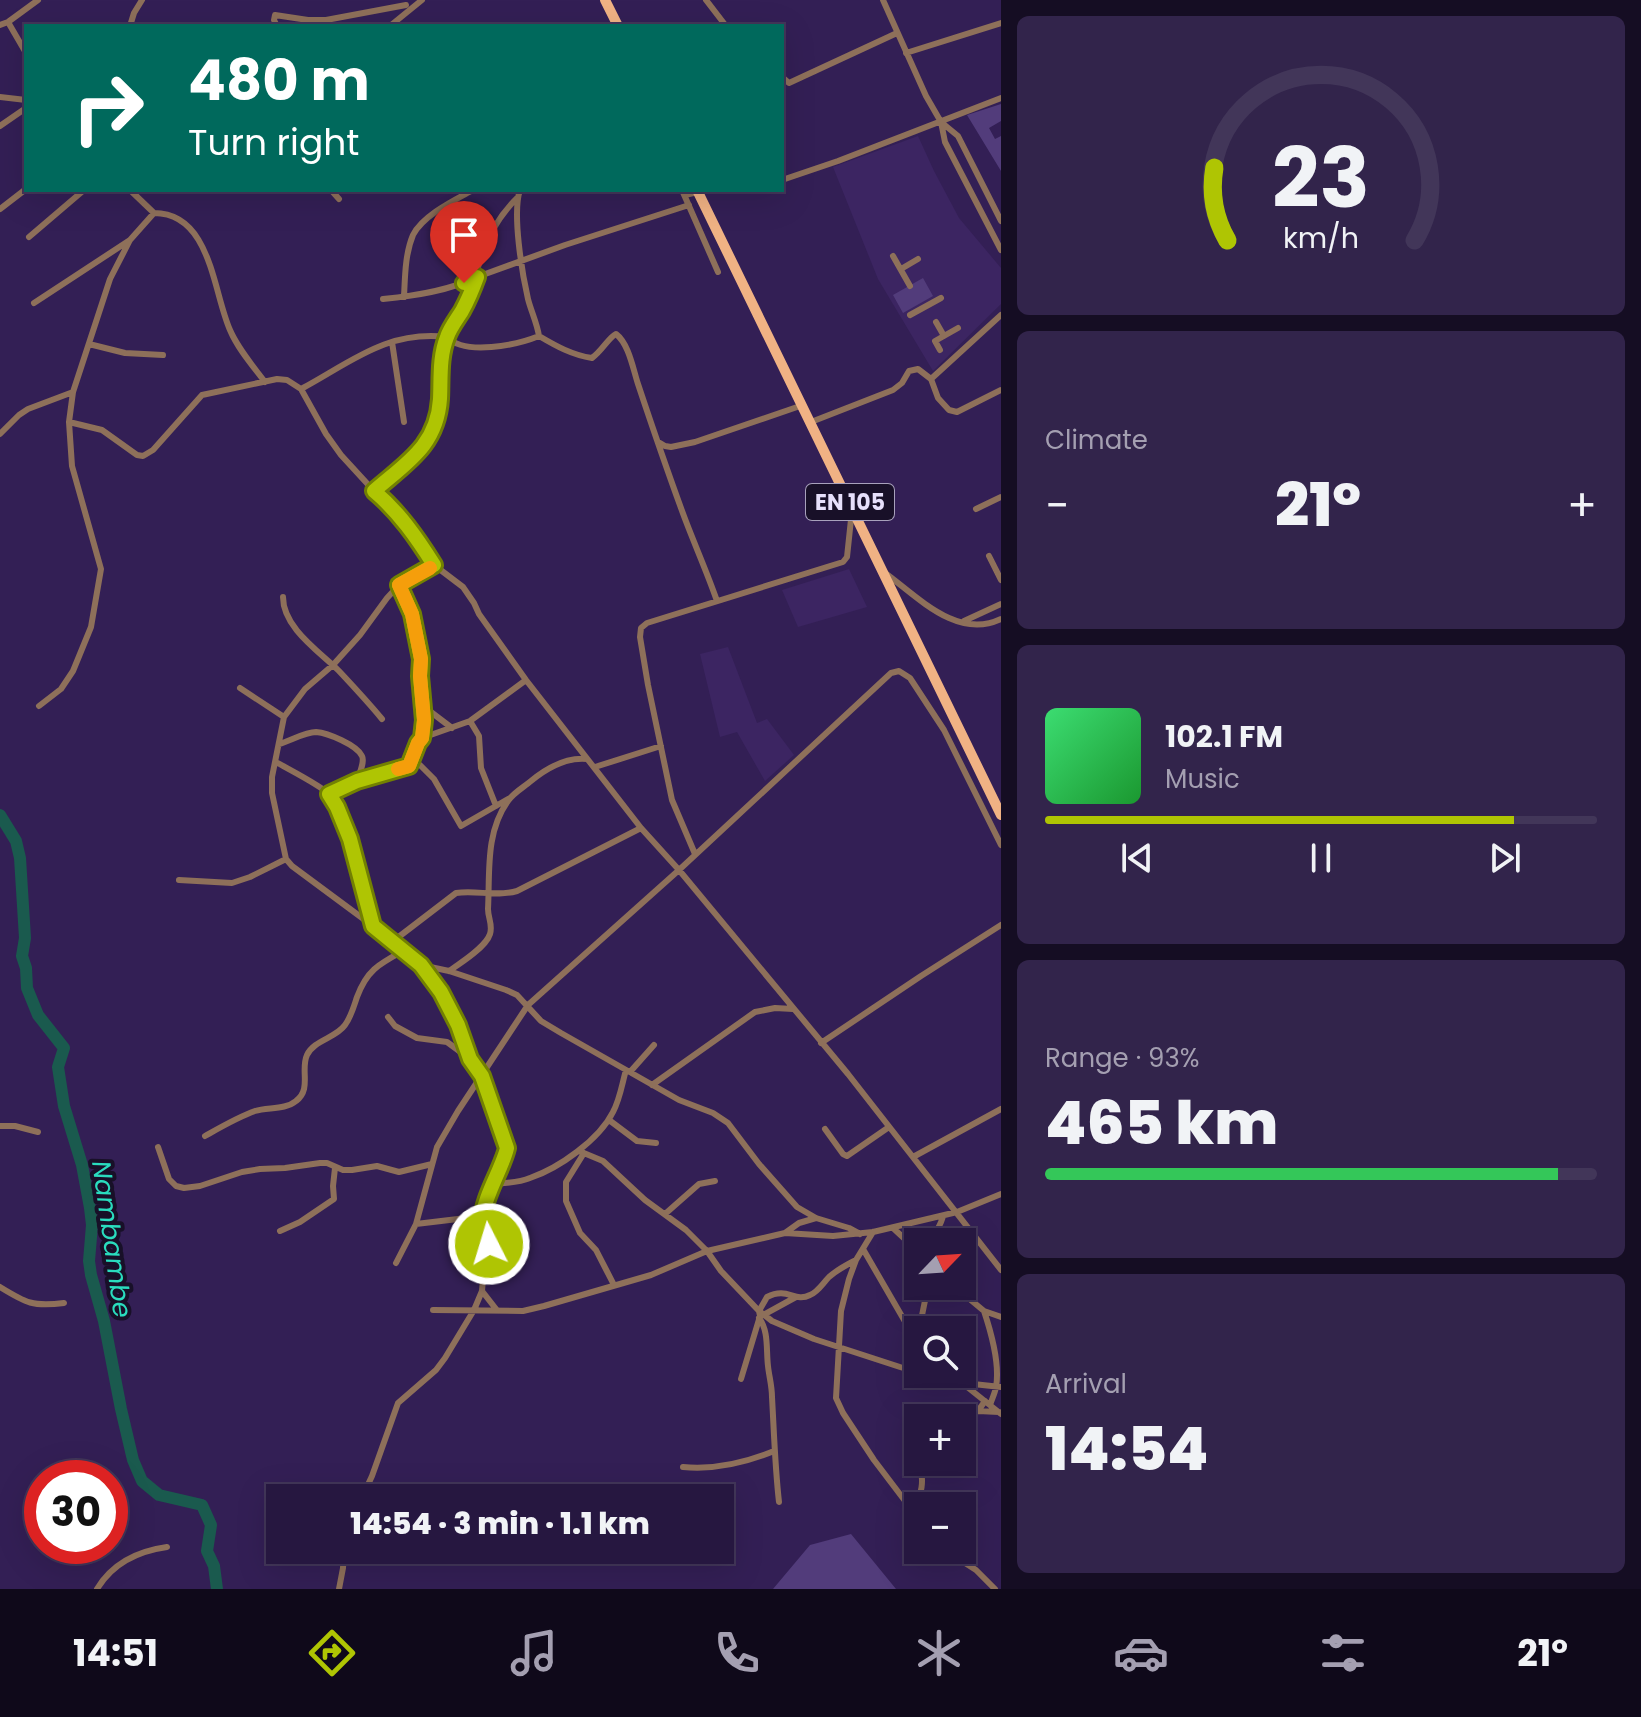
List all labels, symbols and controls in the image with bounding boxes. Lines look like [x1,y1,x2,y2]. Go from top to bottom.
text: 480 m [188,41,370,120]
icon: right [56,56,160,160]
text: Turn right [188,117,359,168]
text: 23 [1272,120,1370,236]
pin [430,201,498,283]
icon: arrive [442,213,486,257]
text: km/h [1283,218,1359,258]
text: Climate [1045,422,1148,458]
text: 21° [1275,463,1361,547]
text: − [1045,475,1069,536]
text: + [1567,475,1597,536]
road number: EN 105 [806,484,894,520]
text: 102.1 FM [1165,715,1283,758]
text: Music [1165,761,1240,797]
icon: previous [1115,836,1159,880]
icon: pause [1299,836,1343,880]
icon: next [1483,836,1527,880]
text: Range · 93% [1045,1040,1200,1076]
text: 465 km [1045,1081,1278,1165]
water label: Nambambe [83,1158,141,1320]
position arrow [447,1202,531,1286]
north arrow [904,1228,976,1300]
map controls [904,1228,976,1564]
button: search [904,1316,976,1388]
text: Arrival [1045,1366,1127,1402]
button: + [904,1404,976,1476]
text: 14:54 [1045,1407,1209,1491]
speed limit sign: 30 [24,1460,128,1564]
button: − [904,1492,976,1564]
text: 14:54 · 3 min · 1.1 km [350,1502,650,1545]
icon: directions [304,1625,360,1681]
icon: music [506,1625,562,1681]
icon: phone [709,1625,765,1681]
icon: climate [911,1625,967,1681]
icon: car [1113,1625,1169,1681]
icon: filters [1315,1625,1371,1681]
text: 14:51 [73,1628,158,1679]
text: 21° [1517,1628,1568,1679]

